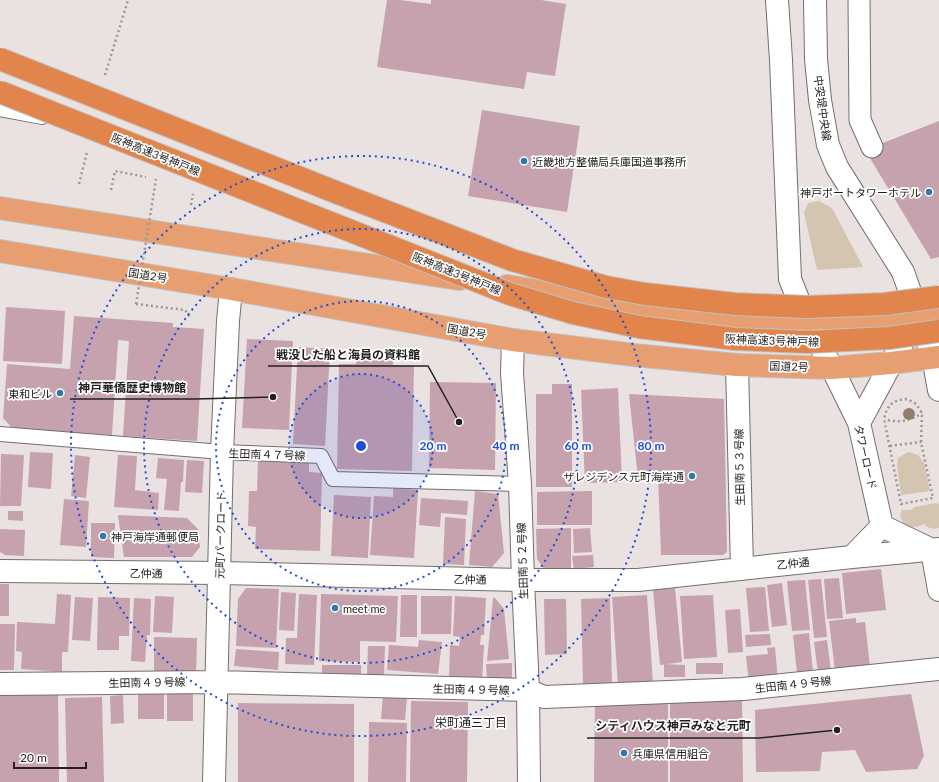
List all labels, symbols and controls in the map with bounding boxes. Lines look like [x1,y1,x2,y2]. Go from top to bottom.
street label: 中突堤中央線 [812,74,834,142]
street label: 阪神高速3号神戸線 [110,130,202,178]
place label: 近畿地方整備局兵庫国道事務所 [532,155,687,168]
marker: 近畿地方整備局兵庫国道事務所 [519,156,529,166]
place label: 神戸ポートタワーホテル [800,186,921,199]
marker: 神戸ポートタワーホテル [924,187,934,197]
street label: 阪神高速3号神戸線 [411,249,503,297]
street label: 国道2号 [128,265,168,285]
street label: 国道2号 [446,321,488,341]
street label: 阪神高速3号神戸線 [725,332,819,348]
callout: 戦没した船と海員の資料館 [268,342,428,366]
text: 戦没した船と海員の資料館 [276,347,420,362]
street label: 国道2号 [769,359,809,373]
callout: 神戸華僑歴史博物館 [70,375,194,399]
text: 神戸華僑歴史博物館 [78,380,186,395]
place label: 東和ビル [8,387,52,400]
marker: 東和ビル [55,388,65,398]
street label: タワーロード [852,423,880,491]
street label: 生田南５３号線 [732,428,746,506]
text: 20 m [420,438,446,453]
text: 40 m [493,438,519,453]
text: 60 m [565,438,591,453]
text: 80 m [638,438,664,453]
centre of rings [354,439,368,453]
street label: 生田南４７号線 [228,446,306,462]
place label: ザレジデンス元町海岸通 [563,470,684,483]
marker: ザレジデンス元町海岸通 [687,471,697,481]
street label: 元町パークロード [213,491,227,579]
street label: 生田南５２号線 [514,522,530,600]
place label: 神戸海岸通郵便局 [111,530,199,543]
marker: 神戸海岸通郵便局 [98,531,108,541]
street label: 乙仲通 [776,555,810,571]
street label: 乙仲通 [129,566,163,580]
street label: 乙仲通 [453,572,487,586]
place label: meet me [343,602,385,615]
marker: meet me [330,603,340,613]
street label: 生田南４９号線 [754,674,832,694]
street label: 生田南４９号線 [108,675,186,689]
street label: 生田南４９号線 [432,682,510,696]
callout: シティハウス神戸みなと元町 [587,714,759,738]
district label: 栄町通三丁目 [435,715,507,730]
text: シティハウス神戸みなと元町 [595,718,751,733]
scale bar [14,744,86,770]
place label: 兵庫県信用組合 [632,747,709,760]
marker: 兵庫県信用組合 [619,748,629,758]
text: 20 m [20,750,47,765]

